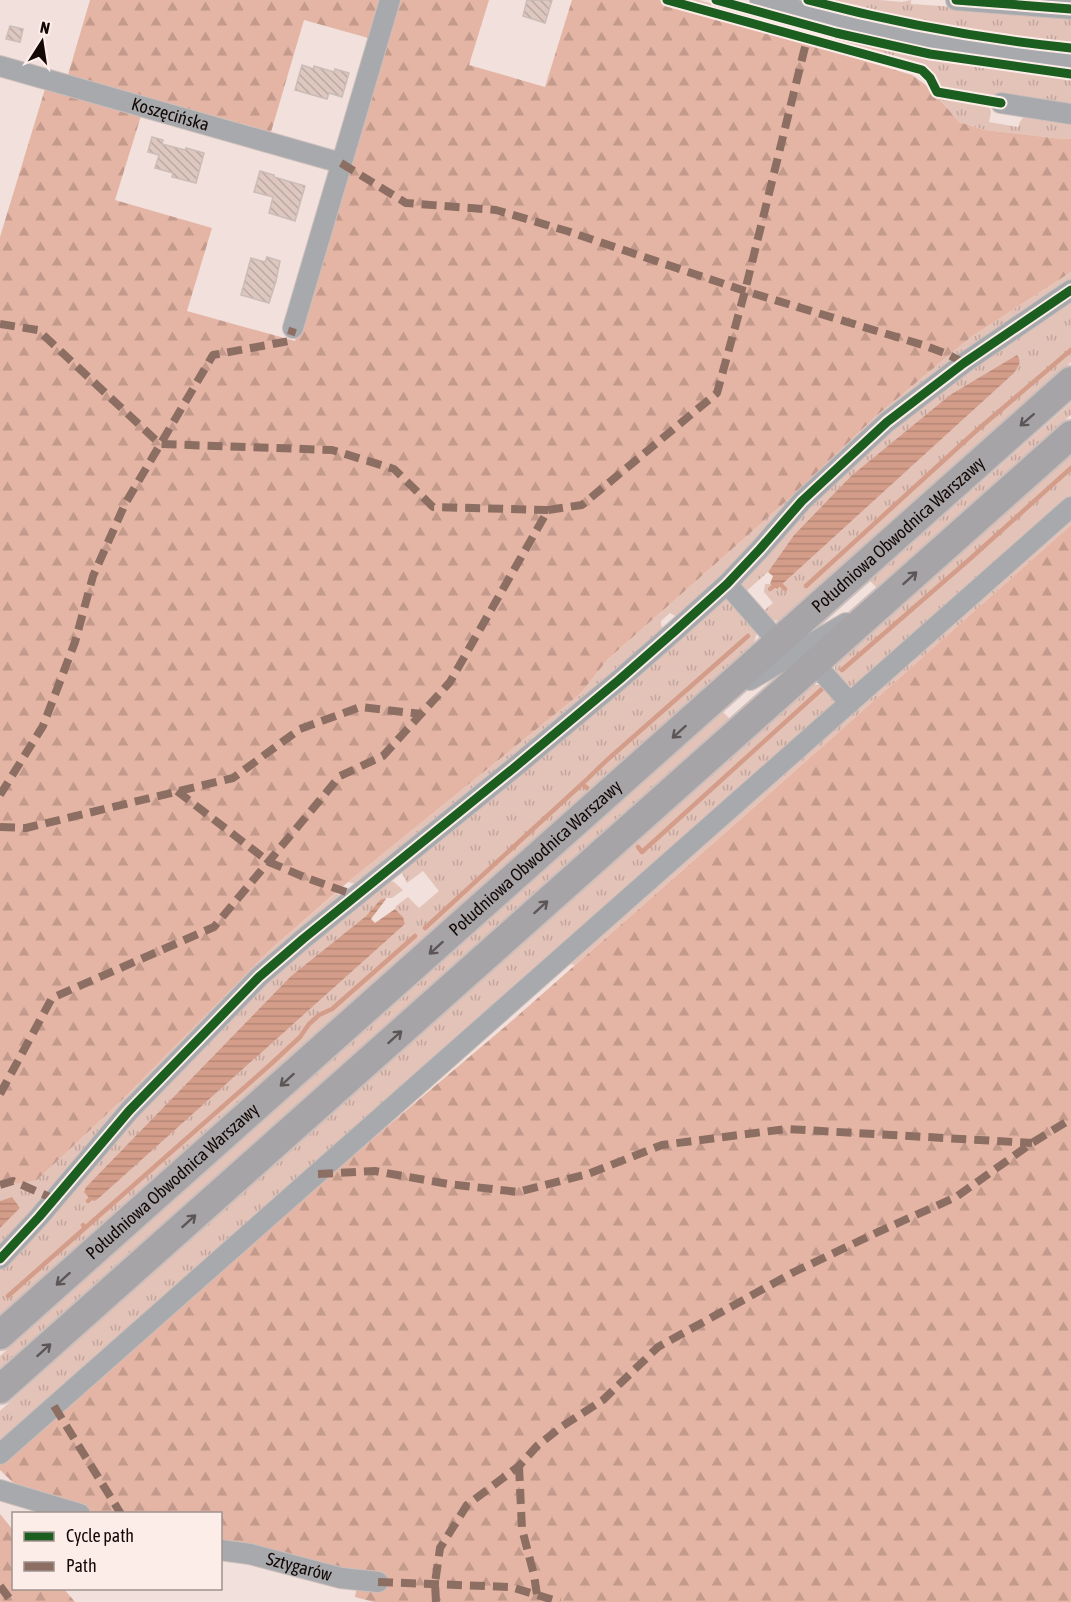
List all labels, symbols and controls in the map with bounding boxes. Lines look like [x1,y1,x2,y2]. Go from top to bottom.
north arrow [12,12,72,72]
text: N [39,18,52,37]
street label: Koszęcińska [129,93,212,135]
one-way arrow [1020,413,1035,427]
street label: Południowa Obwodnica Warszawy [807,452,989,617]
one-way arrow [902,571,917,585]
one-way arrow [671,725,686,739]
street label: Południowa Obwodnica Warszawy [444,775,626,940]
one-way arrow [533,900,548,914]
one-way arrow [429,941,444,955]
one-way arrow [387,1030,402,1044]
one-way arrow [280,1073,295,1087]
street label: Południowa Obwodnica Warszawy [81,1099,263,1263]
one-way arrow [181,1214,196,1228]
one-way arrow [56,1272,71,1286]
one-way arrow [36,1343,51,1357]
legend [12,1512,222,1590]
text: Cycle path [66,1525,134,1546]
street label: Sztygarów [264,1548,334,1585]
text: Path [66,1555,97,1576]

